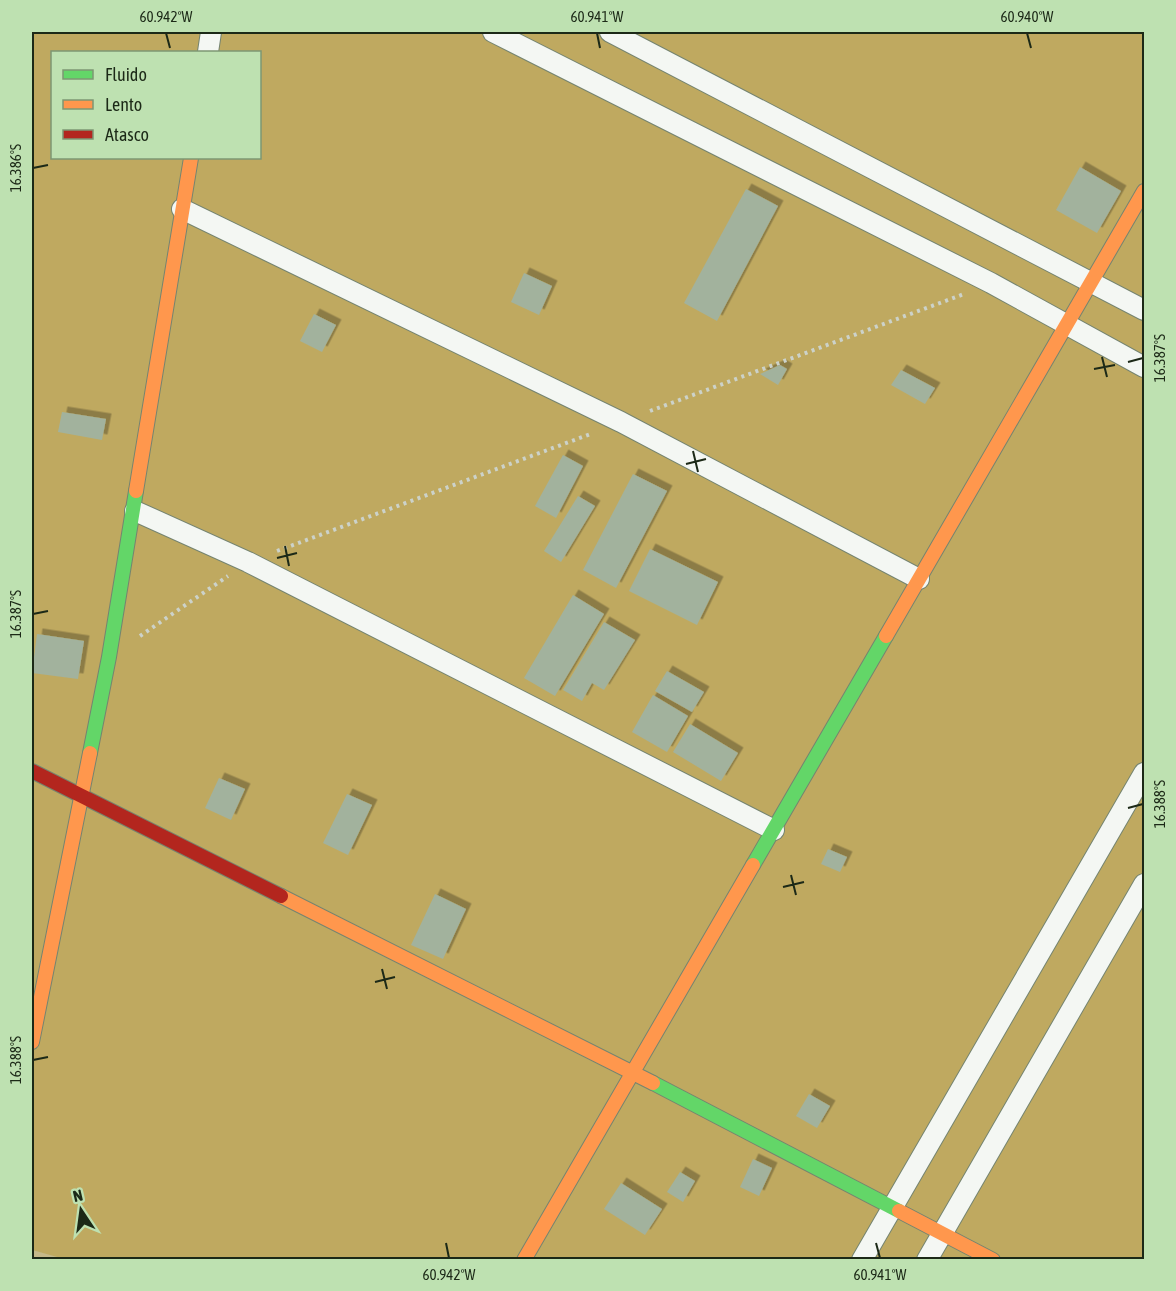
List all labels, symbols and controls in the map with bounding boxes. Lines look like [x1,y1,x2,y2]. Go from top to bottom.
text: 60.942°W [140,8,193,25]
text: 60.941°W [571,8,624,25]
text: 60.940°W [1001,8,1054,25]
legend [51,51,261,159]
text: Fluido [105,64,147,85]
text: Lento [105,94,142,115]
text: Atasco [105,124,149,145]
text: 16.386°S [7,144,24,192]
text: 16.387°S [1151,334,1168,382]
text: 16.387°S [7,590,24,638]
text: 16.388°S [1151,780,1168,828]
text: 16.388°S [7,1036,24,1084]
north arrow [51,1180,111,1240]
text: N [71,1186,84,1205]
text: 60.942°W [423,1266,476,1283]
text: 60.941°W [854,1266,907,1283]

